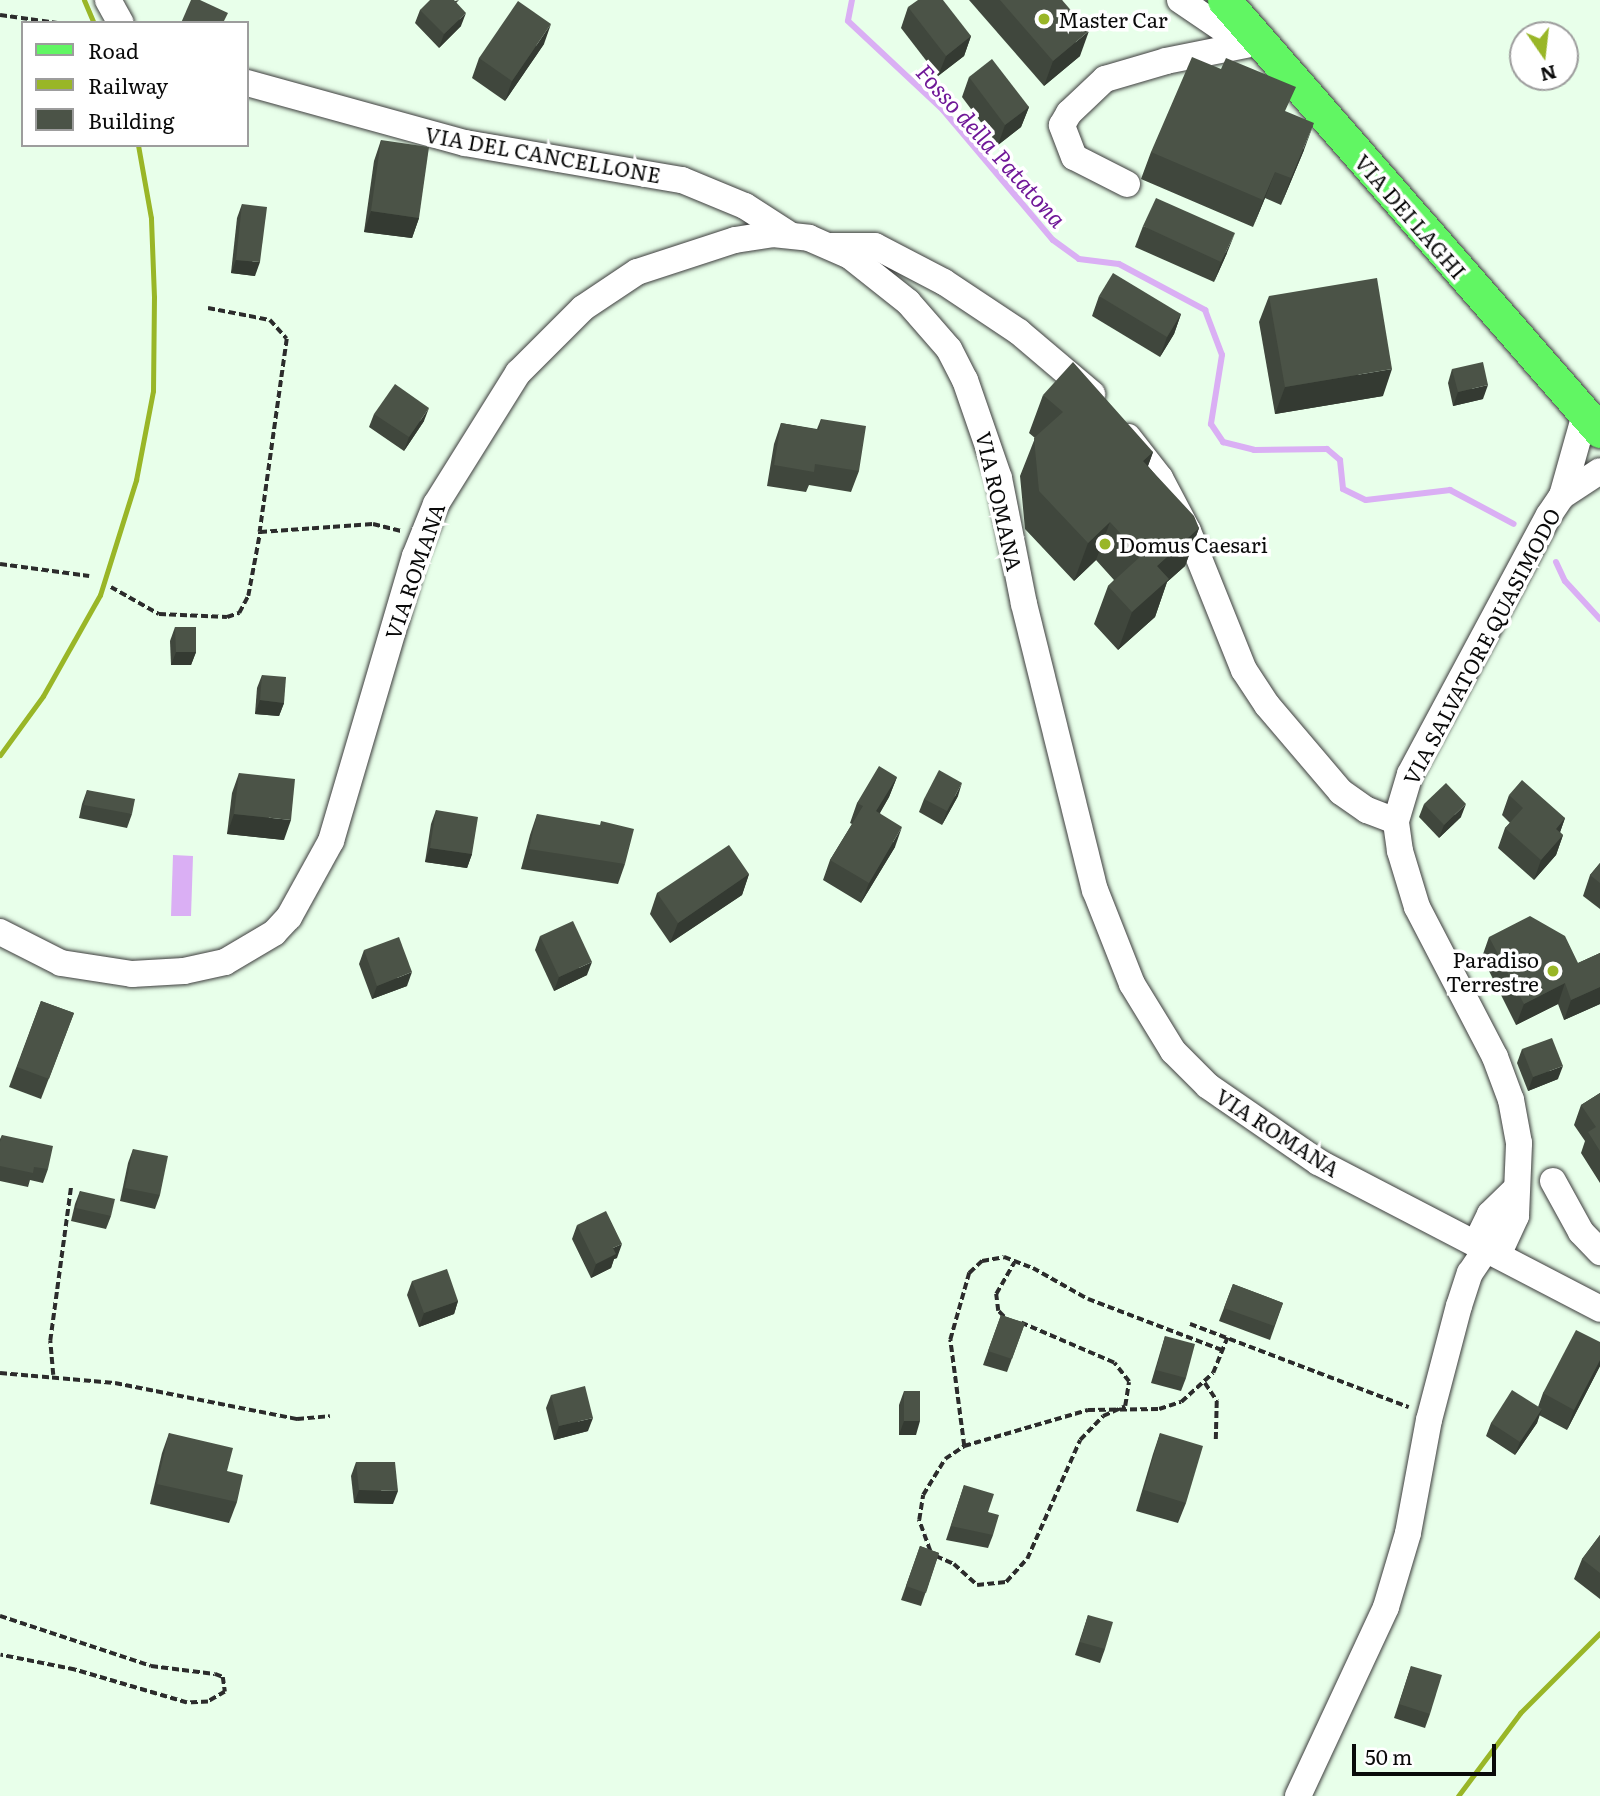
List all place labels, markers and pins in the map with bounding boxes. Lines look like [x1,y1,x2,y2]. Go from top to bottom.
place label: Master Car [1058,6,1168,32]
marker: Master Car [1036,11,1052,27]
place label: Domus Caesari [1119,531,1268,557]
marker: Domus Caesari [1097,536,1113,552]
place label: Paradiso Terrestre [1446,946,1539,996]
marker: Paradiso Terrestre [1545,963,1561,979]

